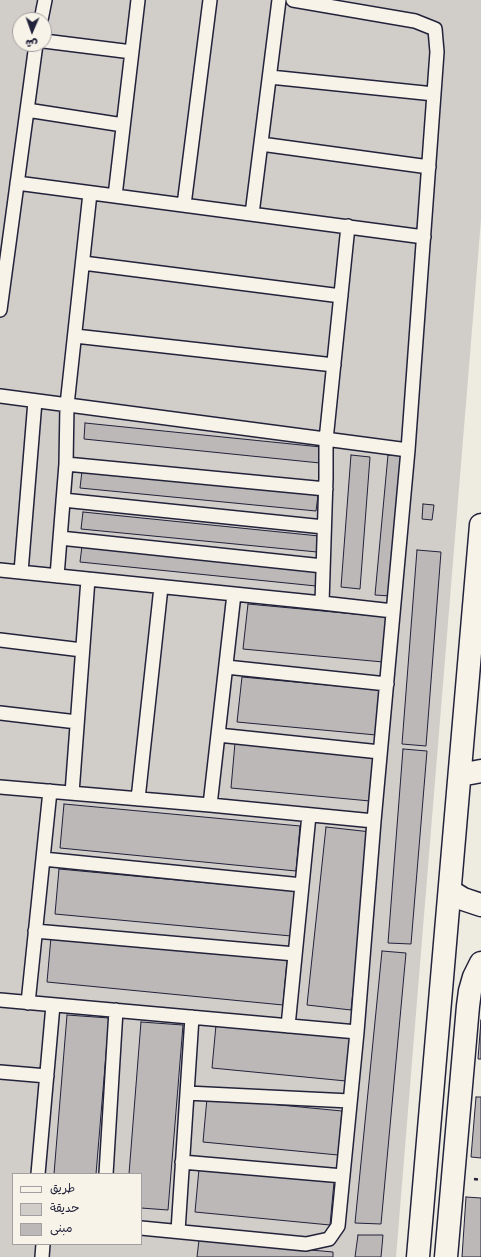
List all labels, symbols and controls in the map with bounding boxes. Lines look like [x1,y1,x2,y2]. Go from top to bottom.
north arrow [12,12,52,52]
text: ش [25,37,38,50]
legend [12,1173,142,1245]
text: طريق [50,1181,75,1195]
text: حديقة [50,1201,79,1215]
text: مبنى [50,1221,73,1235]

